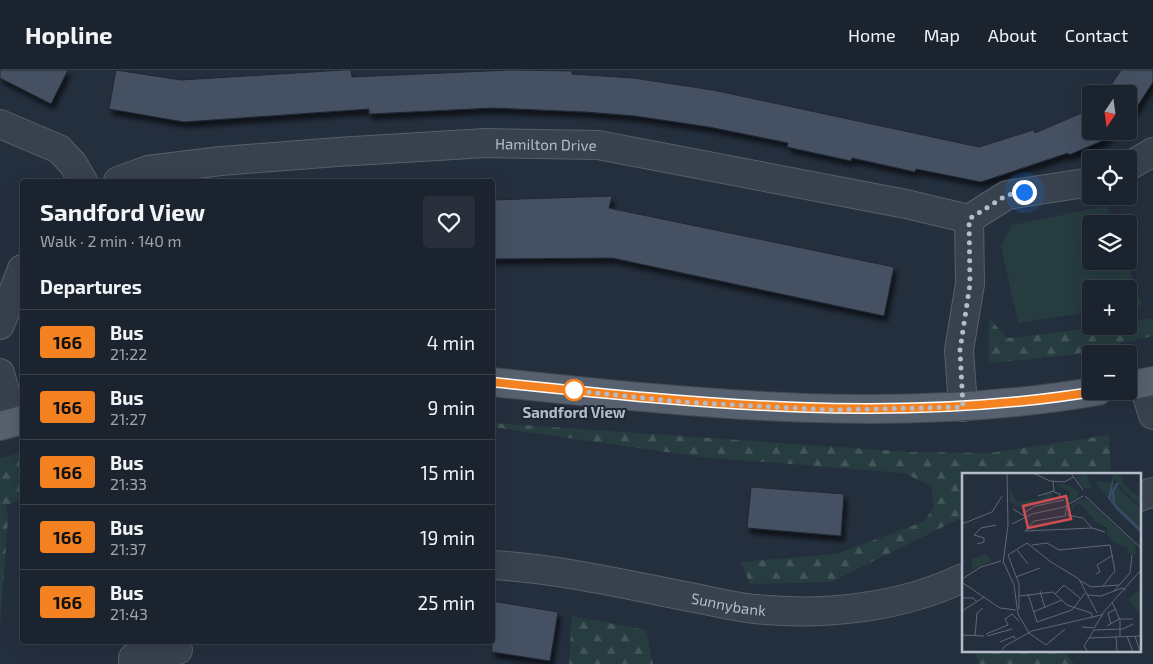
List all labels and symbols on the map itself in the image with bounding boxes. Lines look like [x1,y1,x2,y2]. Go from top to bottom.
north arrow [1082,85,1138,140]
street label: Hamilton Drive [495,134,597,154]
your location [1012,180,1037,205]
marker: Sandford View [563,379,585,401]
place label: Sandford View [522,403,626,421]
inset map [962,473,1140,652]
street label: Sunnybank [690,588,767,619]

